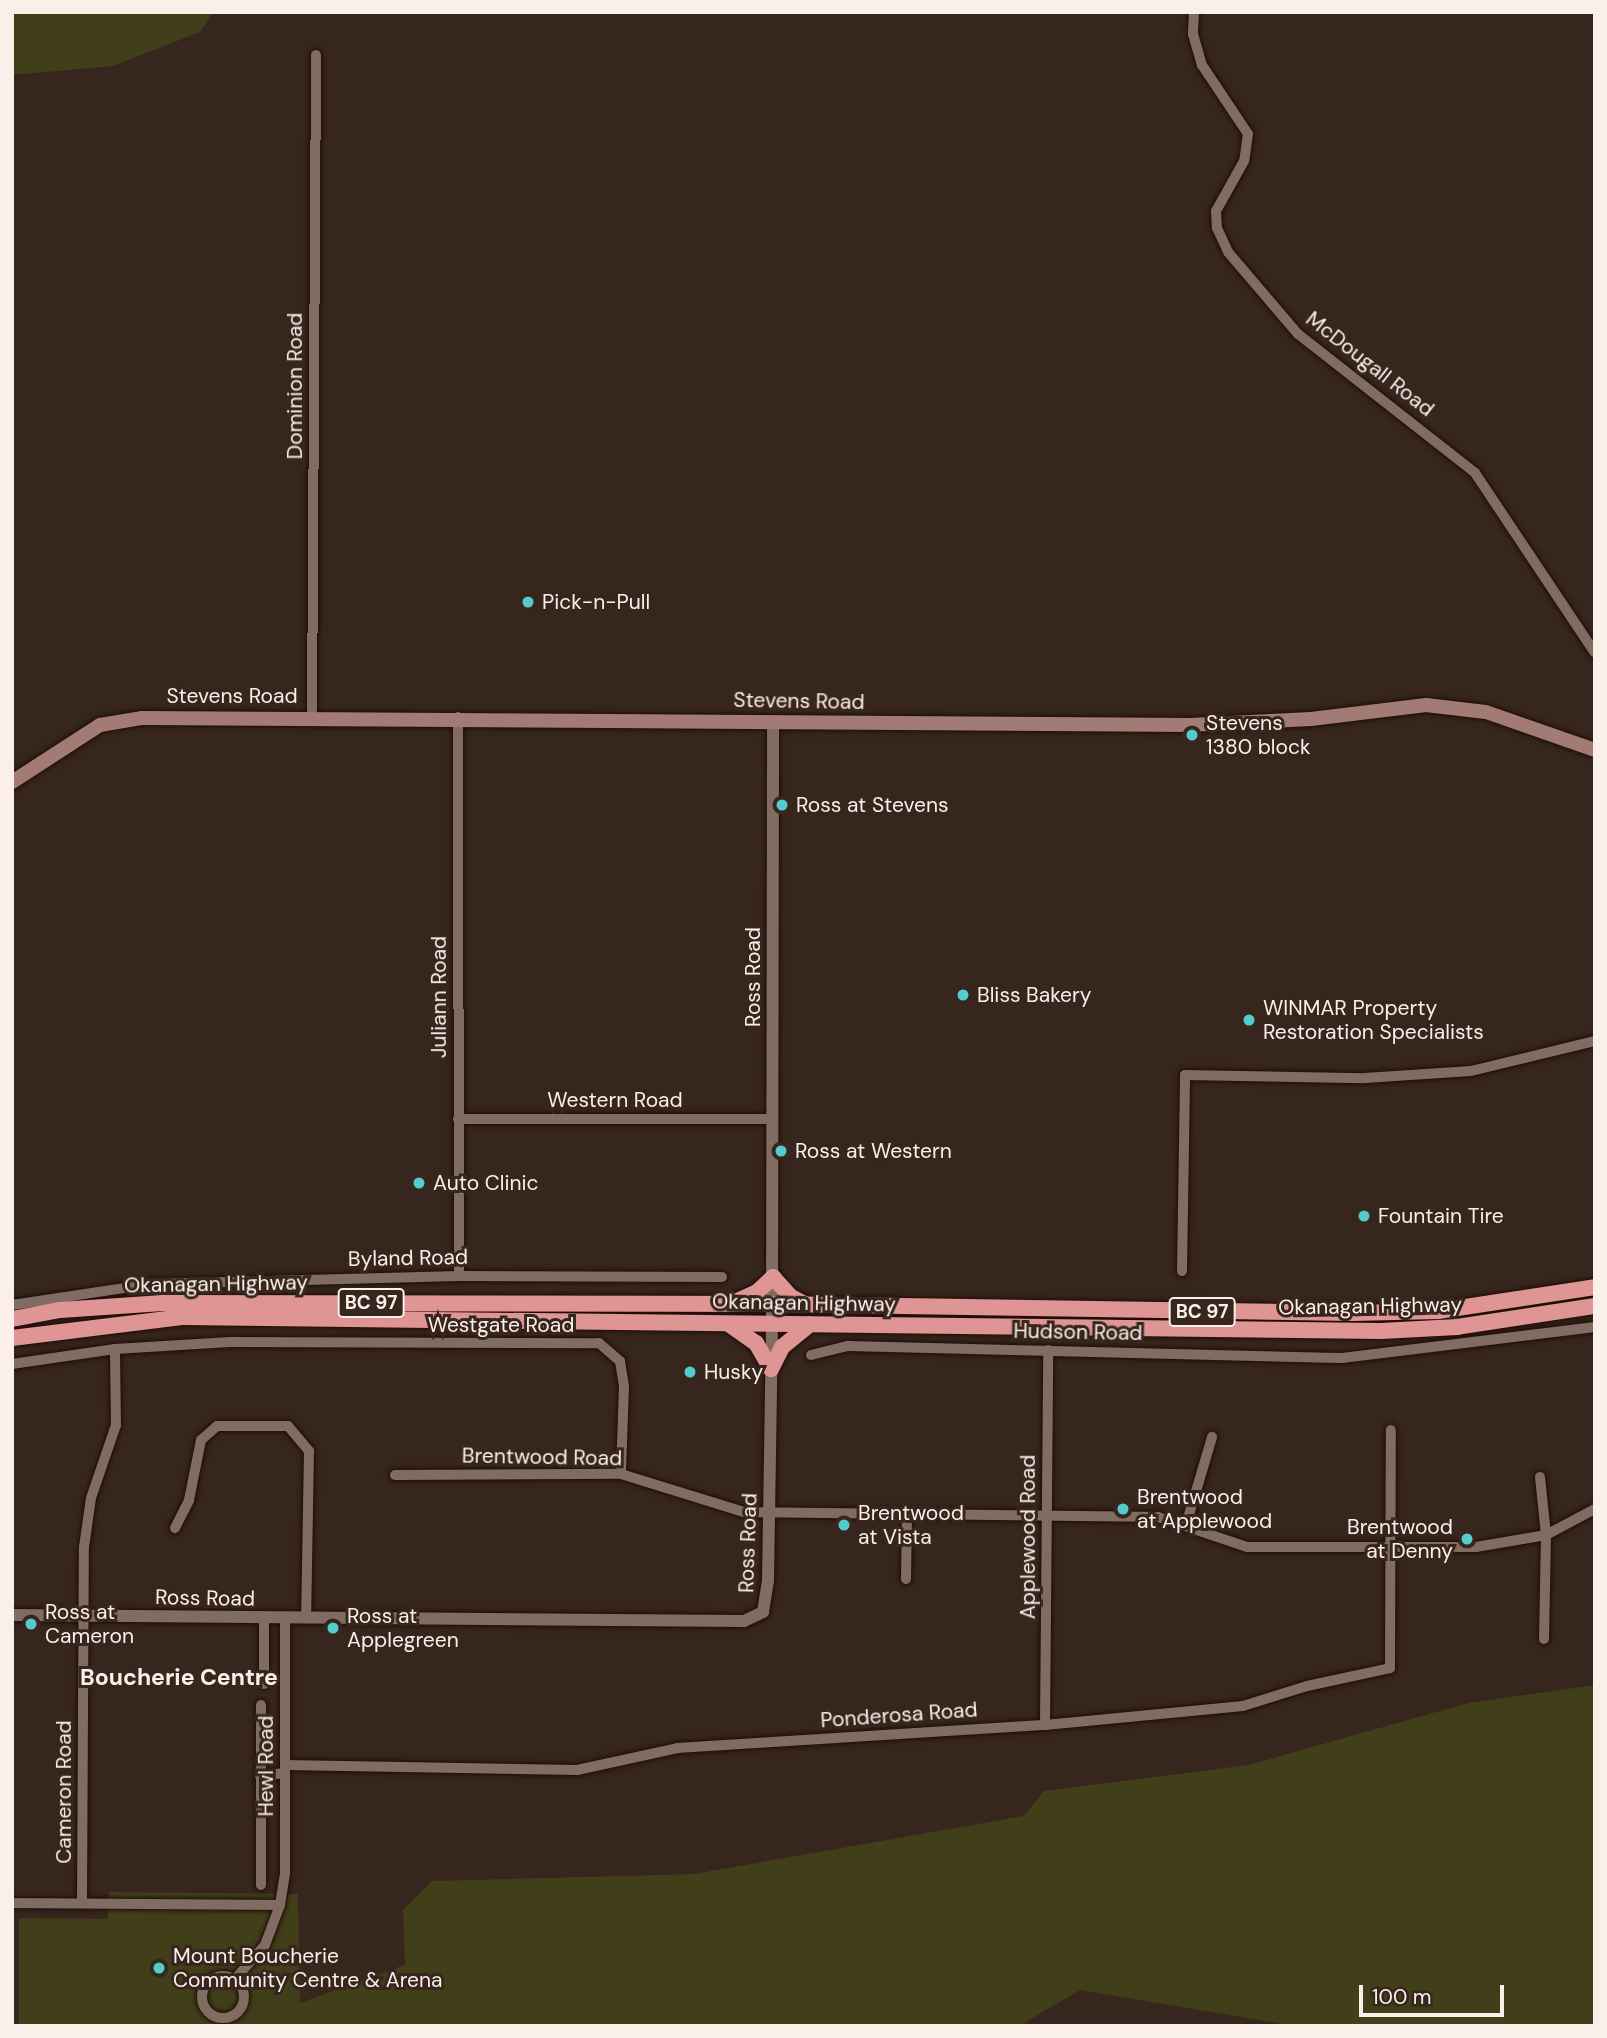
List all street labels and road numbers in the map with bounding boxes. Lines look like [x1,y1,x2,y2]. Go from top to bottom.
street label: McDougall Road [1301,306,1439,422]
street label: Dominion Road [282,313,308,459]
street label: Stevens Road [166,683,298,709]
street label: Stevens Road [733,687,865,715]
street label: Ross Road [740,927,766,1027]
street label: Juliann Road [426,936,452,1058]
street label: Western Road [547,1087,683,1113]
street label: Byland Road [348,1244,468,1272]
street label: Okanagan Highway [124,1270,308,1298]
road number: BC 97 [336,1288,406,1318]
street label: Okanagan Highway [712,1289,896,1317]
street label: Okanagan Highway [1278,1292,1462,1320]
road number: BC 97 [1167,1296,1237,1328]
street label: Westgate Road [428,1312,574,1338]
street label: Hudson Road [1013,1318,1143,1346]
street label: Brentwood Road [462,1443,622,1471]
street label: Applewood Road [1015,1455,1041,1619]
street label: Ross Road [734,1493,762,1593]
street label: Ross Road [155,1585,255,1611]
street label: Ponderosa Road [820,1697,978,1733]
street label: Hewl Road [253,1716,279,1816]
street label: Cameron Road [51,1720,77,1864]

